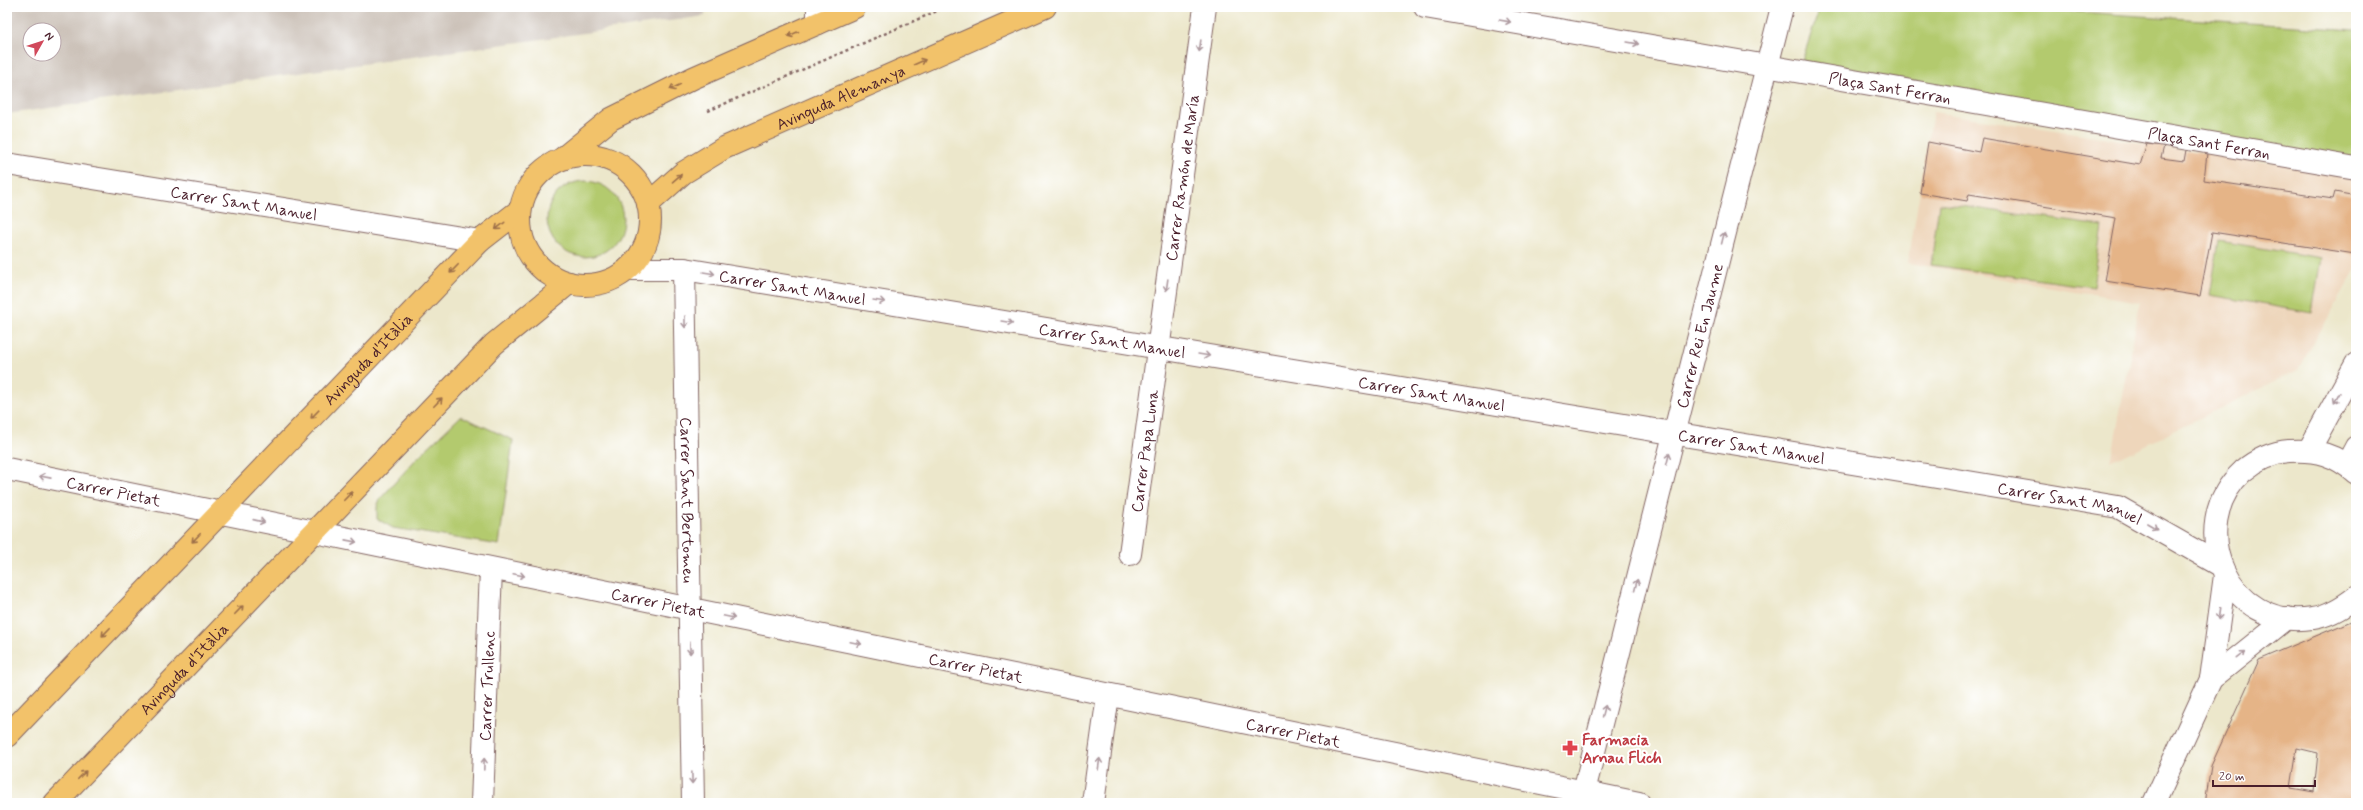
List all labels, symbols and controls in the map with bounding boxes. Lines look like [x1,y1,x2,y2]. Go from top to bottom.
one-way arrow [1498,17,1511,25]
north arrow [22,22,62,62]
text: N [41,29,57,44]
one-way arrow [788,31,800,38]
one-way arrow [1196,39,1203,52]
one-way arrow [1626,39,1639,47]
one-way arrow [914,58,926,65]
street label: Avinguda Alemanya [773,61,909,136]
street label: Plaça Sant Ferran [1827,68,1953,110]
one-way arrow [669,84,681,91]
street label: Carrer Ramón de María [1161,93,1205,262]
street label: Plaça Sant Ferran [2146,123,2272,165]
one-way arrow [672,174,683,183]
street label: Carrer Sant Manuel [169,182,319,226]
one-way arrow [495,221,506,230]
one-way arrow [1720,231,1728,244]
street label: Carrer Rei En Jaume [1672,261,1729,411]
one-way arrow [449,264,458,274]
street label: Carrer Sant Manuel [717,266,867,311]
one-way arrow [702,269,715,277]
one-way arrow [1163,278,1171,291]
one-way arrow [872,297,885,305]
street label: Avinguda d'Itàlia [320,309,418,410]
one-way arrow [681,315,689,328]
one-way arrow [1000,318,1013,326]
street label: Carrer Sant Manuel [1037,319,1187,364]
one-way arrow [1197,351,1210,359]
street label: Carrer Sant Manuel [1357,372,1506,417]
street label: Carrer Papa Luna [1127,388,1164,514]
one-way arrow [2333,392,2341,404]
one-way arrow [434,397,443,407]
one-way arrow [310,409,320,419]
street label: Carrer Sant Bertomeu [674,417,698,583]
street label: Carrer Sant Manuel [1676,425,1826,470]
one-way arrow [1664,453,1672,466]
street label: Carrer Pietat [64,472,163,512]
one-way arrow [39,473,52,481]
street label: Carrer Sant Manuel [1996,478,2146,531]
one-way arrow [344,491,353,501]
one-way arrow [252,518,265,526]
one-way arrow [2146,523,2158,531]
one-way arrow [191,533,201,543]
one-way arrow [344,537,357,545]
one-way arrow [513,571,526,579]
one-way arrow [1633,579,1640,592]
street label: Carrer Pietat [609,584,708,624]
one-way arrow [235,605,244,615]
one-way arrow [2216,607,2224,620]
one-way arrow [722,614,735,622]
street label: Avinguda d'Itàlia [136,619,234,720]
one-way arrow [102,627,111,637]
street label: Carrer Trullenc [475,630,501,742]
one-way arrow [850,640,863,648]
one-way arrow [686,641,694,654]
street label: Carrer Pietat [926,649,1025,689]
one-way arrow [2236,651,2247,660]
one-way arrow [1601,705,1608,718]
street label: Carrer Pietat [1244,714,1343,754]
place label: Farmacia Arnau Flich [1582,730,1662,769]
pharmacy icon: Farmacia Arnau Flich [1561,739,1579,757]
one-way arrow [480,758,488,771]
one-way arrow [1095,758,1103,771]
scale bar [2213,762,2315,788]
text: 20 m [2219,769,2245,785]
one-way arrow [77,770,87,780]
one-way arrow [688,771,696,784]

